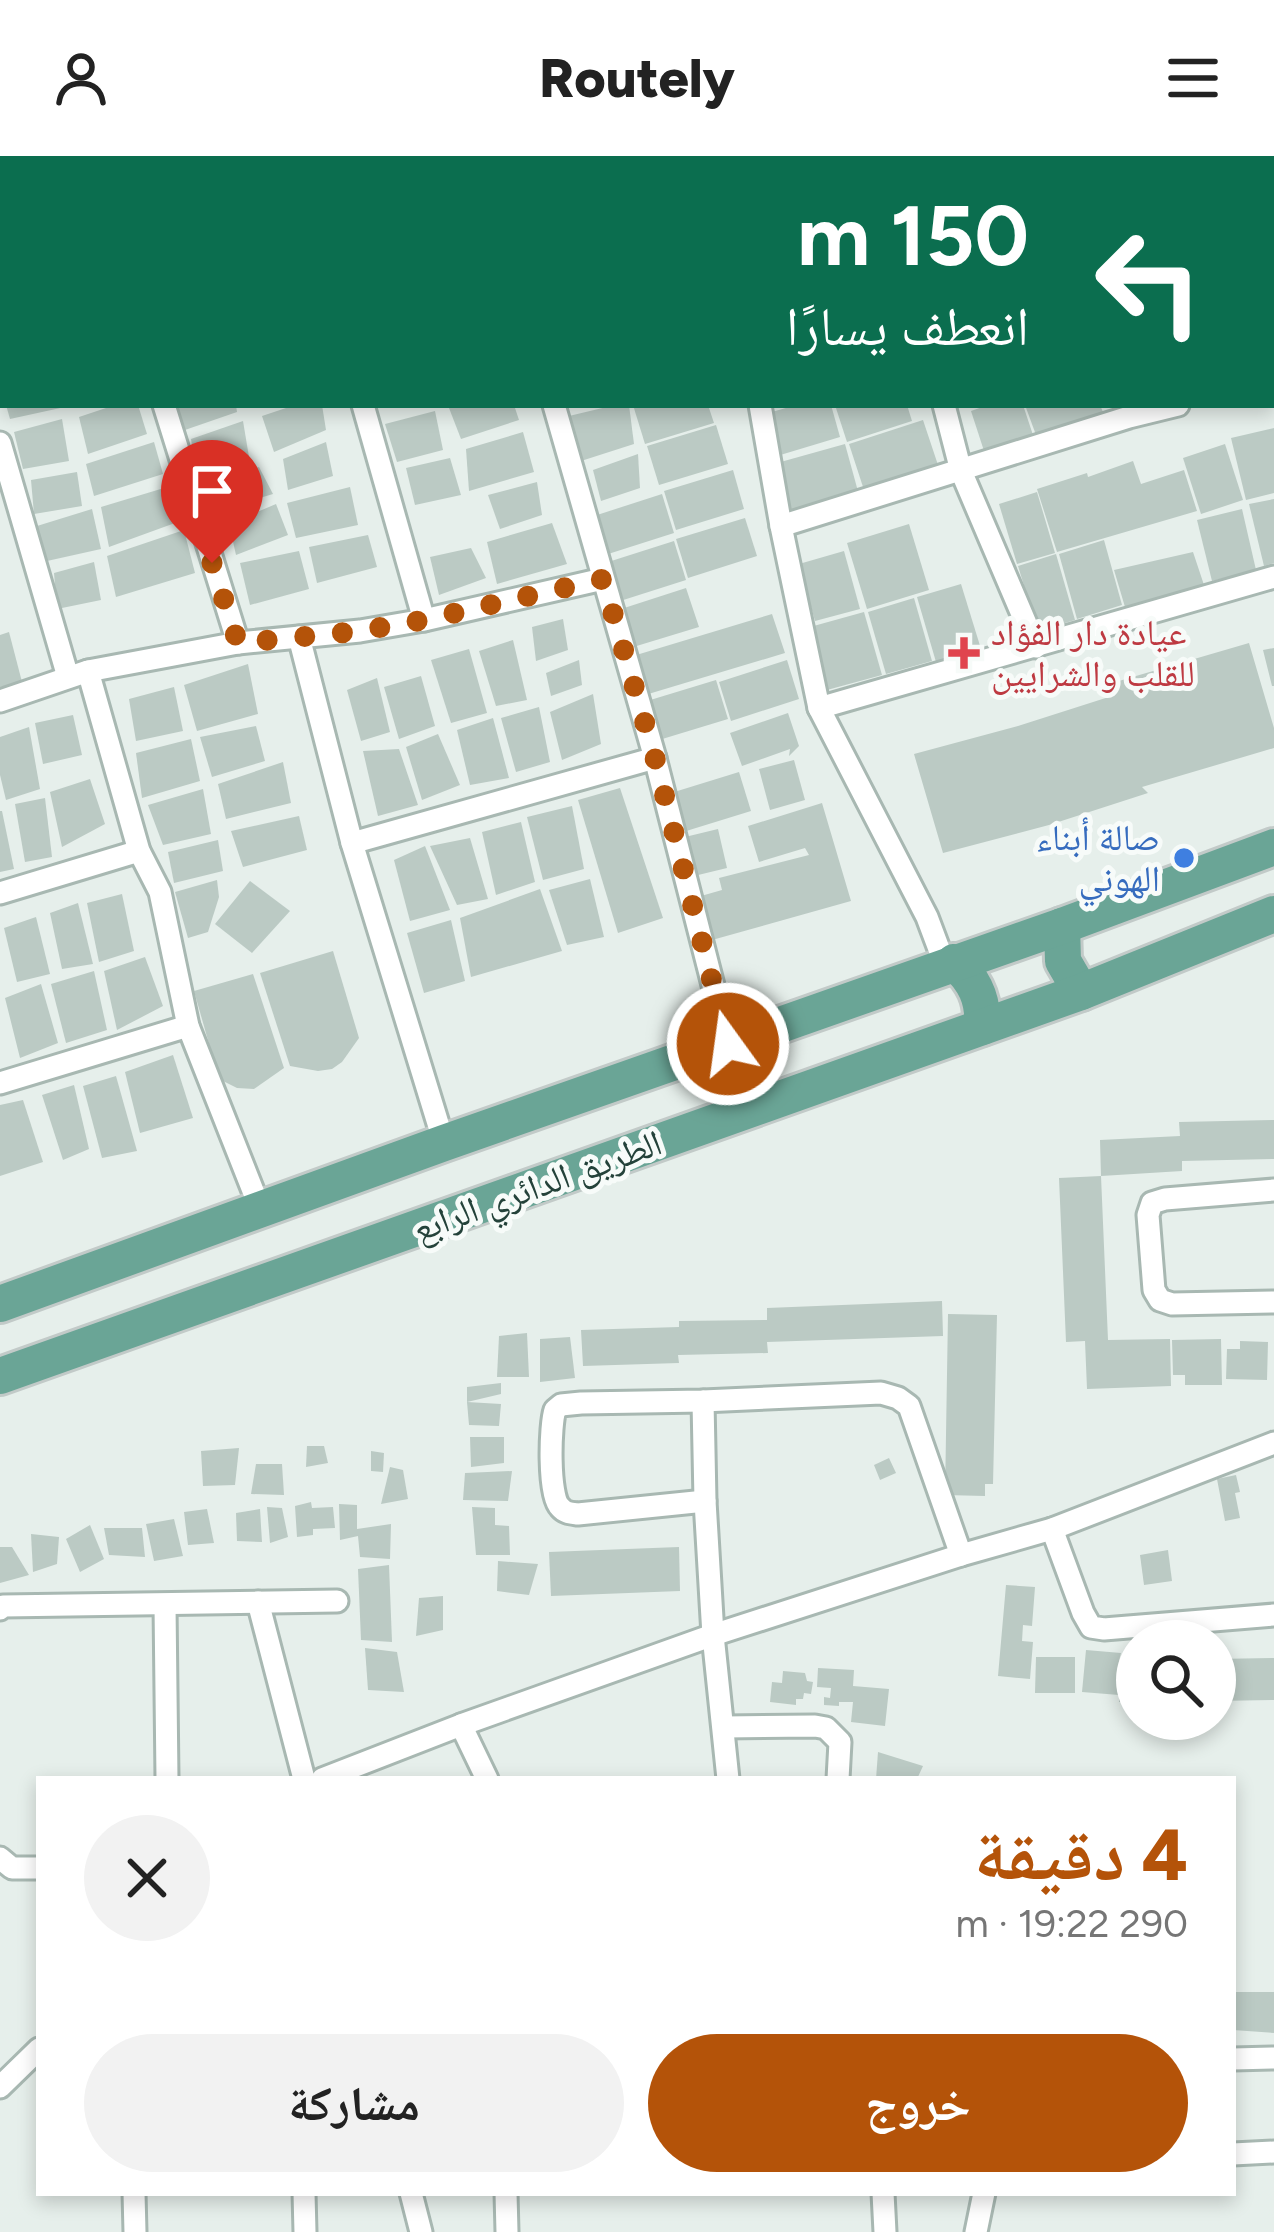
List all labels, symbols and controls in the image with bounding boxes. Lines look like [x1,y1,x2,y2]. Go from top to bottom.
icon: person [48,45,114,111]
icon: menu [1160,45,1226,111]
text: Routely [539,46,735,111]
text: 150 m [797,185,1029,286]
icon: left [1071,204,1227,360]
text: انعطف يسارًا [786,294,1029,359]
pin [161,440,263,563]
icon: arrive [179,458,245,524]
place label: عيادة دار الفؤاد للقلب والشرايين [991,611,1195,695]
marker: عيادة دار الفؤاد للقلب والشرايين [948,637,980,669]
place label: صالة أبناء الهوني [1036,816,1160,907]
marker: صالة أبناء الهوني [1171,845,1197,871]
position arrow [665,981,791,1107]
street label: الطريق الدائري الرابع [407,1121,670,1257]
map controls [1116,1620,1236,1740]
button: search [1116,1620,1236,1740]
text: 4 دقيقة [974,1812,1188,1898]
button: close [84,1815,210,1941]
text: 290 m · 19:22 [955,1900,1188,1947]
button: مشاركة [84,2034,624,2172]
button: خروج [648,2034,1188,2172]

